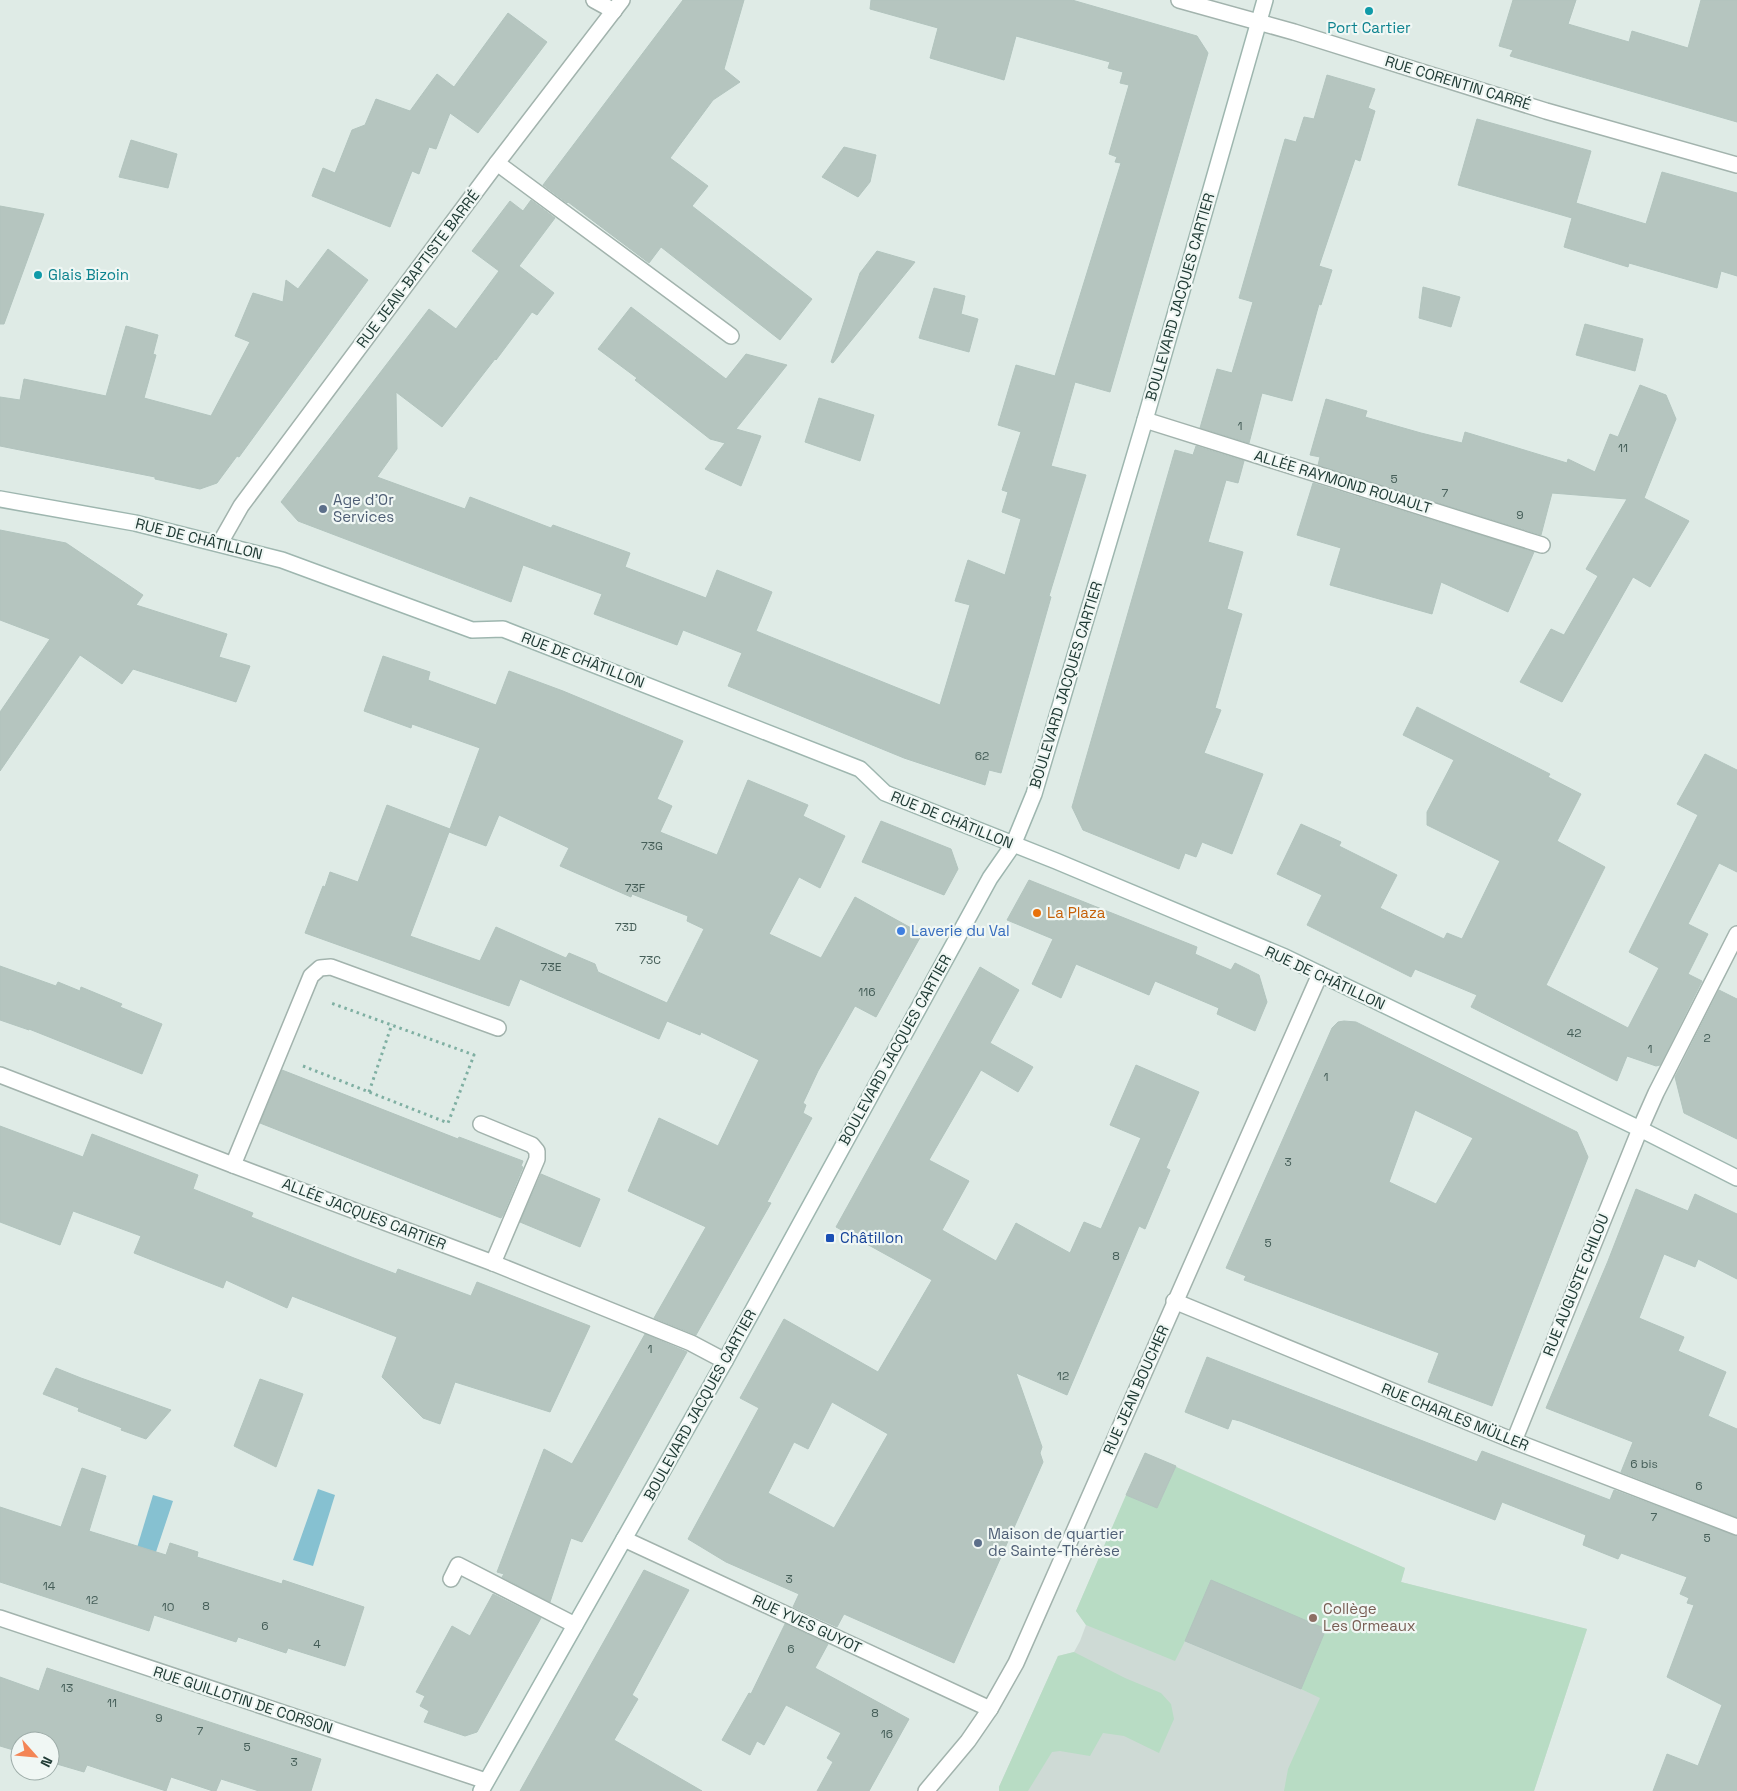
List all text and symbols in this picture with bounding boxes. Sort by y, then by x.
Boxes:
marker: Port Cartier [1363,5,1375,17]
place label: Port Cartier [1327,18,1411,37]
street label: RUE CORENTIN CARRÉ [1383,51,1534,114]
street label: RUE JEAN-BAPTISTE BARRÉ [352,186,483,351]
street label: BOULEVARD JACQUES CARTIER [1141,191,1218,403]
place label: Glais Bizoin [48,265,129,284]
marker: Glais Bizoin [32,269,44,281]
house number: 1 [1237,418,1243,434]
house number: 11 [1618,440,1628,456]
street label: ALLÉE RAYMOND ROUAULT [1252,445,1434,518]
house number: 5 [1390,471,1398,487]
house number: 7 [1442,485,1449,501]
place label: Age d'Or Services [333,490,394,526]
marker: Age d'Or Services [317,503,329,515]
house number: 9 [1516,507,1524,523]
street label: RUE DE CHÂTILLON [134,514,265,564]
street label: BOULEVARD JACQUES CARTIER [1025,579,1106,791]
street label: RUE DE CHÂTILLON [519,627,647,692]
house number: 62 [975,748,989,764]
street label: RUE DE CHÂTILLON [888,786,1016,853]
house number: 73G [641,838,663,854]
house number: 73F [625,880,646,896]
place label: La Plaza [1047,903,1106,922]
marker: La Plaza [1031,907,1043,919]
house number: 73D [615,919,637,935]
place label: Laverie du Val [911,921,1010,940]
marker: Laverie du Val [895,925,907,937]
street label: RUE DE CHÂTILLON [1262,941,1388,1014]
street label: BOULEVARD JACQUES CARTIER [834,951,955,1149]
house number: 73C [639,952,661,968]
house number: 73E [541,959,562,975]
house number: 116 [858,984,876,1000]
house number: 42 [1567,1025,1581,1041]
house number: 2 [1703,1030,1711,1046]
house number: 1 [1647,1041,1653,1057]
house number: 1 [1323,1069,1329,1085]
house number: 3 [1284,1154,1292,1170]
street label: ALLÉE JACQUES CARTIER [279,1173,449,1254]
street label: RUE AUGUSTE CHILOU [1538,1211,1613,1359]
place label: Châtillon [840,1228,903,1247]
marker: Châtillon [824,1232,836,1244]
house number: 5 [1264,1235,1272,1251]
house number: 8 [1112,1248,1120,1264]
street label: BOULEVARD JACQUES CARTIER [639,1306,760,1504]
street label: RUE JEAN BOUCHER [1098,1322,1173,1457]
house number: 1 [647,1341,653,1357]
house number: 12 [1057,1368,1069,1384]
street label: RUE CHARLES MÜLLER [1379,1378,1532,1455]
house number: 6 bis [1630,1456,1658,1472]
house number: 6 [1695,1478,1703,1494]
house number: 7 [1651,1509,1658,1525]
place label: Maison de quartier de Sainte-Thérèse [988,1524,1124,1560]
house number: 5 [1703,1530,1711,1546]
marker: Maison de quartier de Sainte-Thérèse [972,1537,984,1549]
house number: 3 [785,1571,793,1587]
house number: 14 [43,1578,56,1594]
street label: RUE YVES GUYOT [749,1590,865,1657]
house number: 12 [86,1592,98,1608]
house number: 8 [202,1598,210,1614]
house number: 10 [162,1599,174,1615]
place label: Collège Les Ormeaux [1323,1599,1416,1635]
marker: Collège Les Ormeaux [1307,1612,1319,1624]
house number: 6 [261,1618,269,1634]
house number: 4 [313,1636,321,1652]
house number: 6 [787,1641,795,1657]
street label: RUE GUILLOTIN DE CORSON [151,1661,335,1738]
house number: 13 [61,1680,73,1696]
house number: 11 [107,1695,117,1711]
house number: 8 [871,1705,879,1721]
house number: 9 [155,1710,163,1726]
house number: 7 [197,1723,204,1739]
house number: 16 [881,1726,893,1742]
north arrow [10,1731,60,1781]
house number: 5 [243,1739,251,1755]
text: N [36,1754,57,1770]
house number: 3 [290,1754,298,1770]

